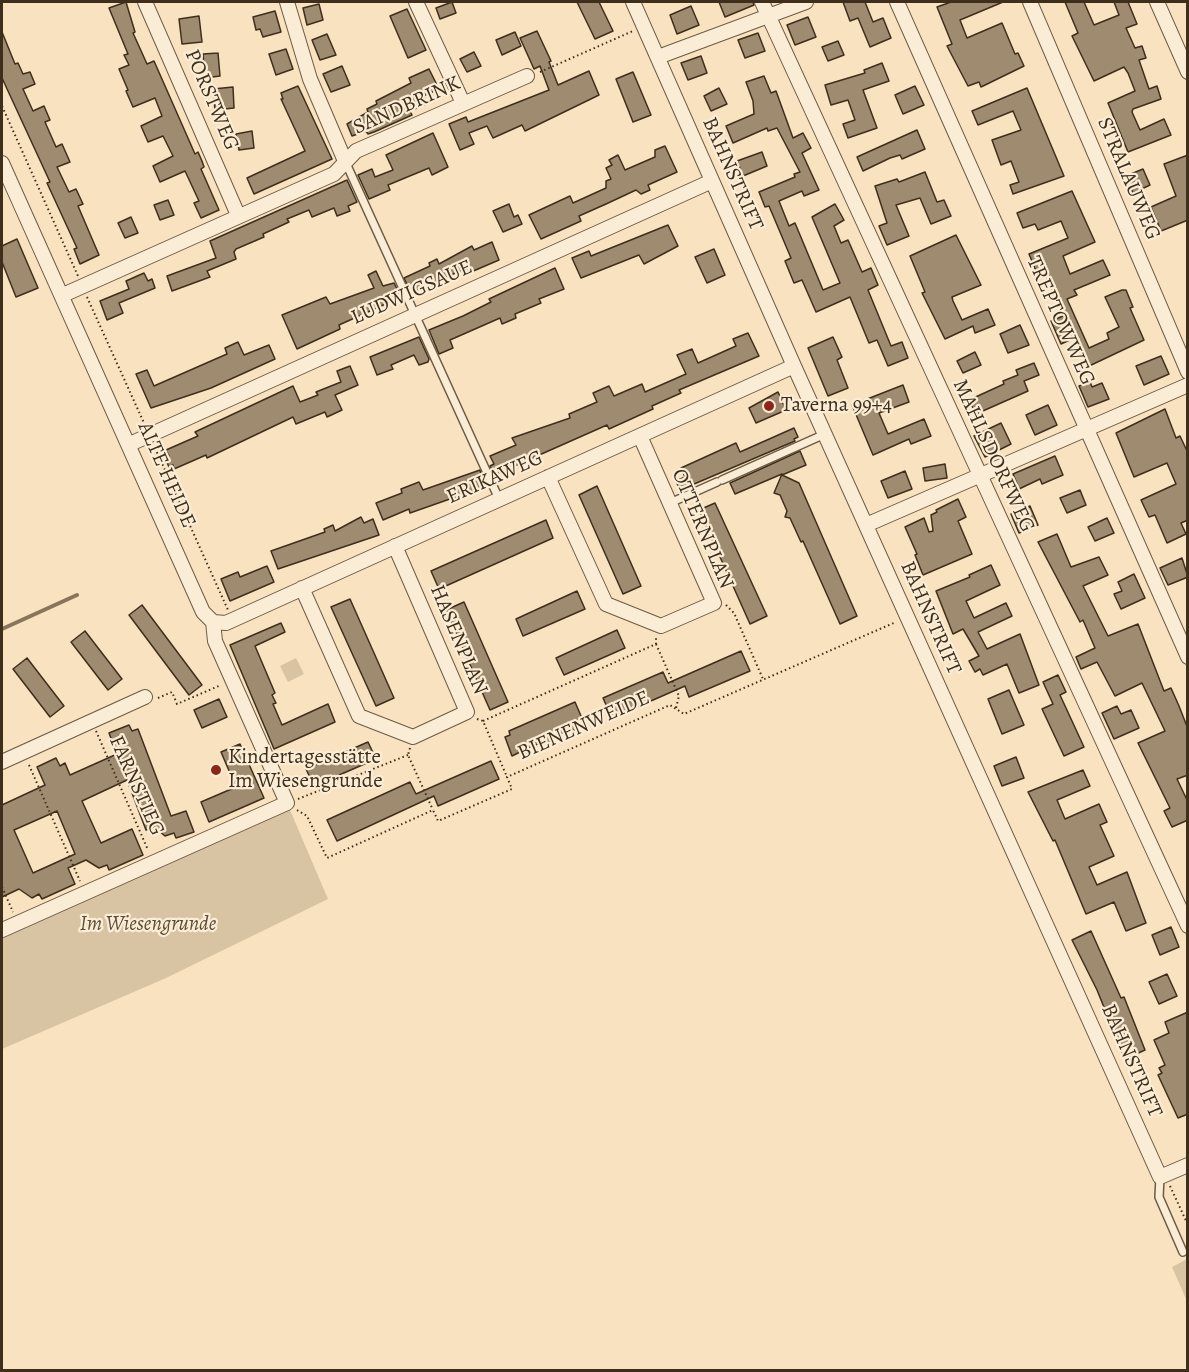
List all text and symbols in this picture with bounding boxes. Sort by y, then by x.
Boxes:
street label: PORSTWEG [178,46,244,154]
street label: SANDBRINK [350,71,464,141]
street label: BAHNSTRIFT [696,114,768,234]
street label: STRALAUWEG [1091,114,1165,244]
street label: TREPTOWWEG [1020,253,1100,389]
street label: LUDWIGSAUE [347,255,477,331]
street label: MAHLSDORFWEG [946,375,1040,537]
place label: Taverna 99+4 [781,393,892,419]
marker: Taverna 99+4 [762,399,776,413]
street label: ALTE HEIDE [131,418,201,532]
street label: ERIKAWEG [443,446,547,510]
street label: OTTERNPLAN [665,465,739,593]
street label: BAHNSTRIFT [894,558,966,678]
street label: HASENPLAN [424,581,492,699]
street label: BIENENWEIDE [514,686,654,766]
street label: FARNSTIEG [103,732,169,840]
place label: Kindertagesstätte Im Wiesengrunde [228,745,383,795]
marker: Kindertagesstätte Im Wiesengrunde [209,763,223,777]
park label: Im Wiesengrunde [80,912,216,938]
street label: BAHNSTRIFT [1095,1001,1167,1121]

